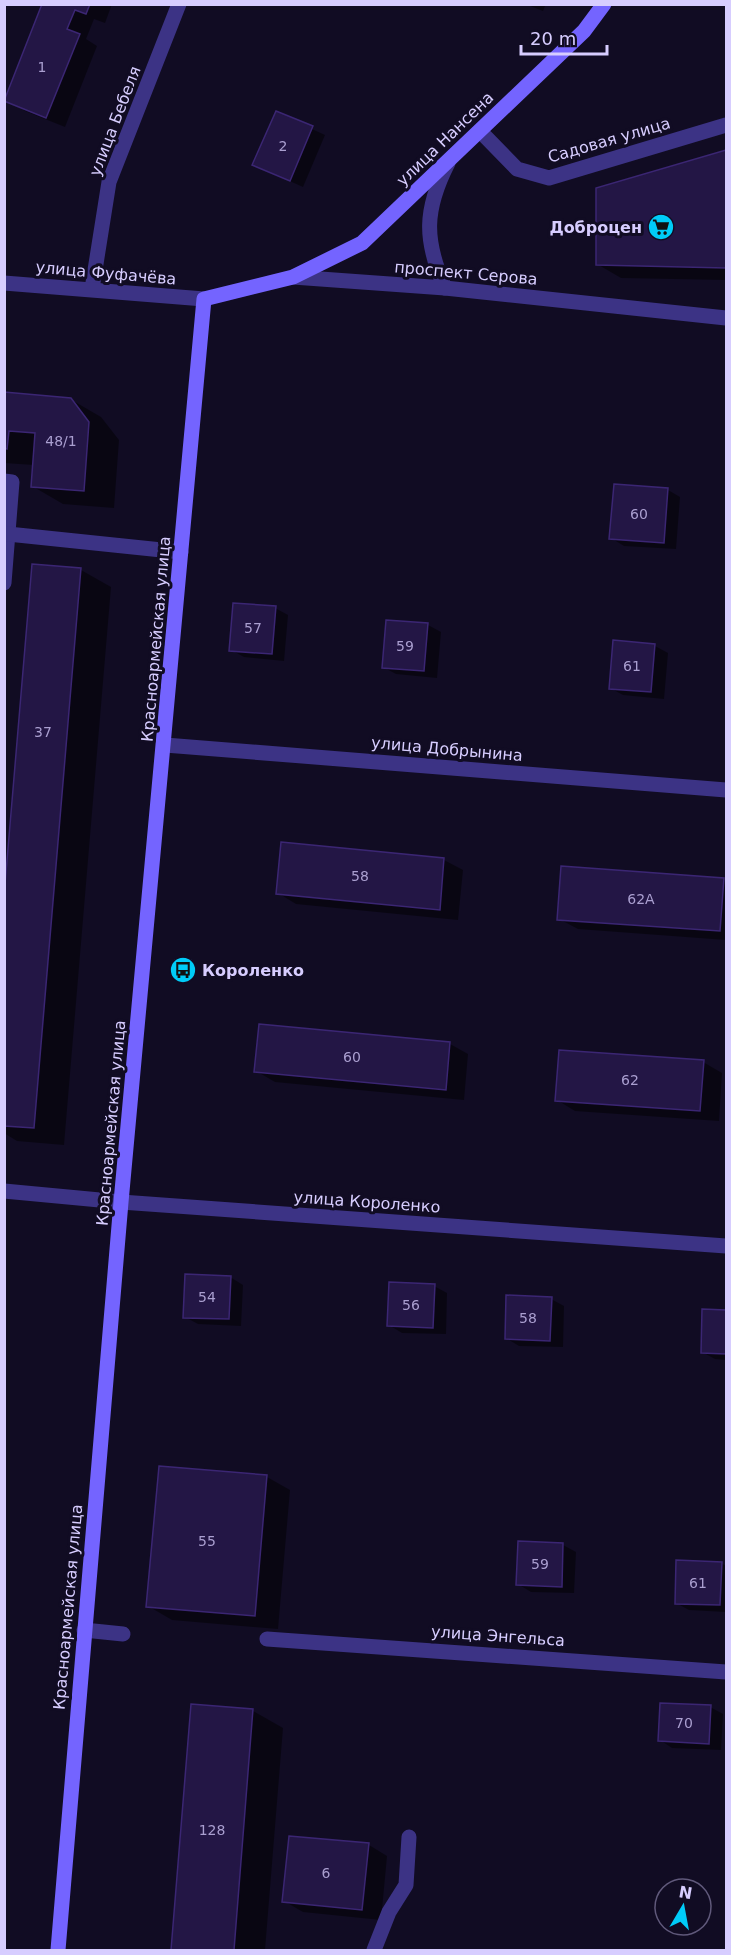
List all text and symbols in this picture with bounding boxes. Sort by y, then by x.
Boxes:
scale bar [521,18,606,56]
text: 20 m [530,28,576,49]
house number: 1 [38,59,46,75]
street label: улица Бебеля [85,63,145,179]
street label: улица Нансена [393,88,497,190]
street label: Садовая улица [546,113,672,167]
house number: 2 [279,138,287,154]
supermarket icon: Доброцен [646,212,676,242]
place label: Доброцен [549,218,642,237]
street label: улица Фуфачёва [35,257,177,289]
street label: проспект Серова [394,257,538,289]
house number: 48/1 [45,433,77,449]
house number: 60 [630,506,648,522]
street label: Красноармейская улица [138,535,174,743]
house number: 57 [244,620,262,636]
house number: 59 [396,638,414,654]
house number: 61 [623,658,641,674]
house number: 37 [34,724,52,740]
street label: улица Добрынина [370,733,524,765]
house number: 58 [351,868,369,884]
house number: 62А [627,891,655,907]
bus stop icon: Короленко [168,955,198,985]
place label: Короленко [202,961,304,980]
street label: Красноармейская улица [93,1019,129,1227]
house number: 60 [343,1049,361,1065]
house number: 62 [621,1072,639,1088]
street label: улица Короленко [293,1187,441,1217]
house number: 54 [198,1289,216,1305]
house number: 56 [402,1297,420,1313]
house number: 58 [519,1310,537,1326]
street label: Красноармейская улица [50,1503,86,1711]
house number: 55 [198,1533,216,1549]
house number: 59 [531,1556,549,1572]
house number: 61 [689,1575,707,1591]
street label: улица Энгельса [430,1622,566,1650]
house number: 70 [675,1715,693,1731]
house number: 128 [199,1822,225,1838]
house number: 6 [322,1865,331,1881]
north arrow [653,1877,713,1937]
text: N [677,1882,694,1903]

